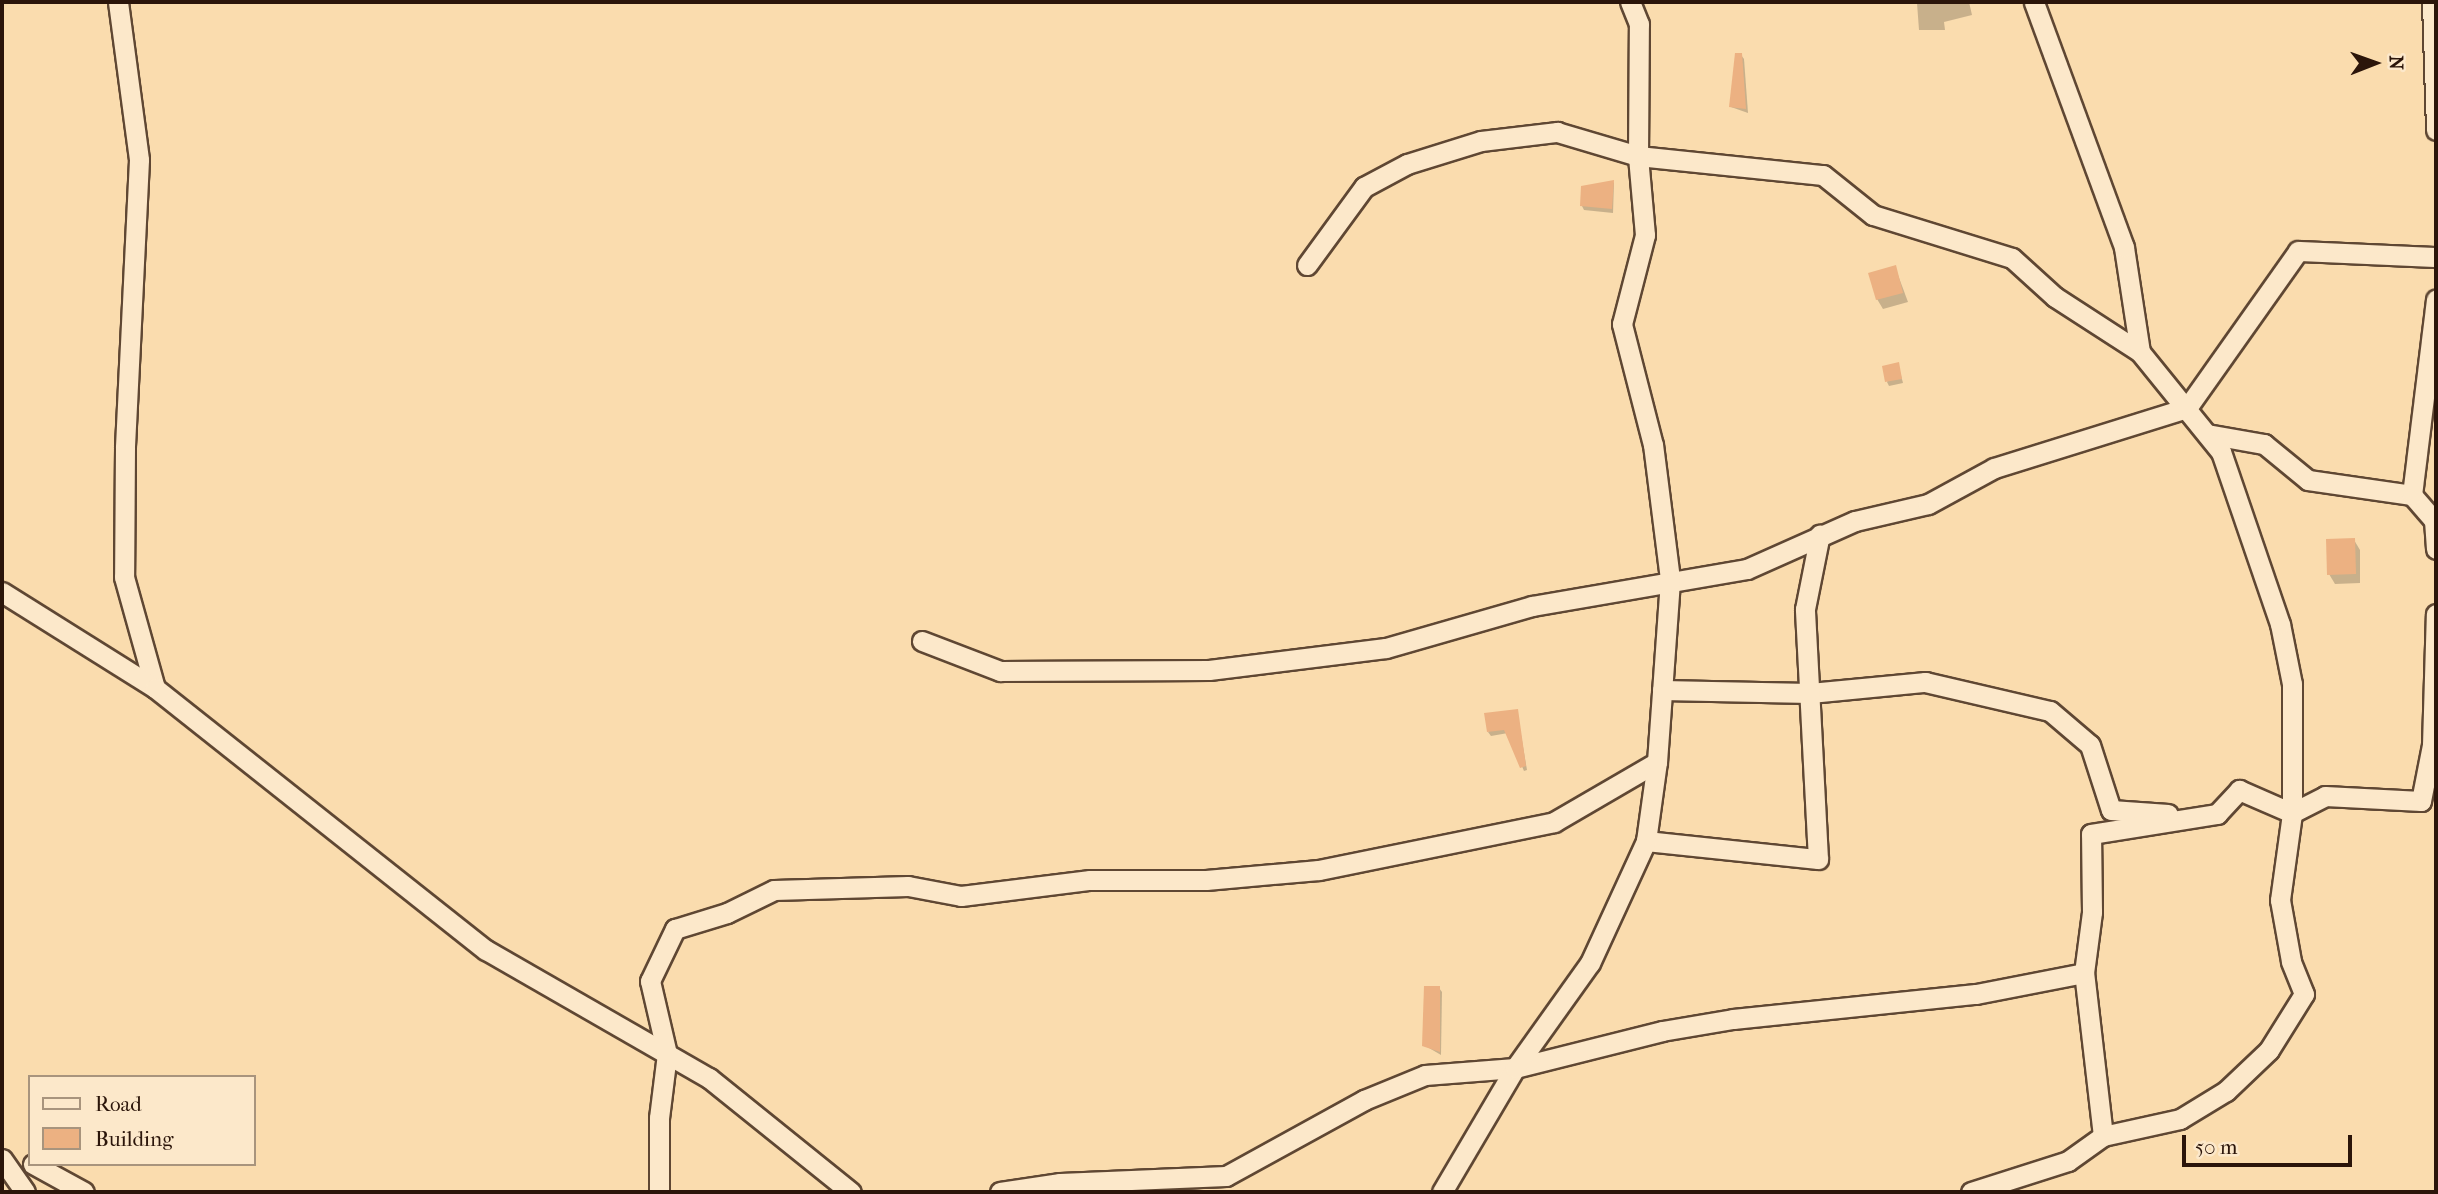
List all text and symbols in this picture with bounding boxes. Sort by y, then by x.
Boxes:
north arrow [2340,28,2410,98]
text: N [2385,55,2407,70]
legend [28,1075,256,1166]
text: Road [95,1092,142,1116]
scale bar [2186,1120,2356,1164]
text: Building [95,1127,173,1151]
text: 50 m [2195,1135,2238,1159]

